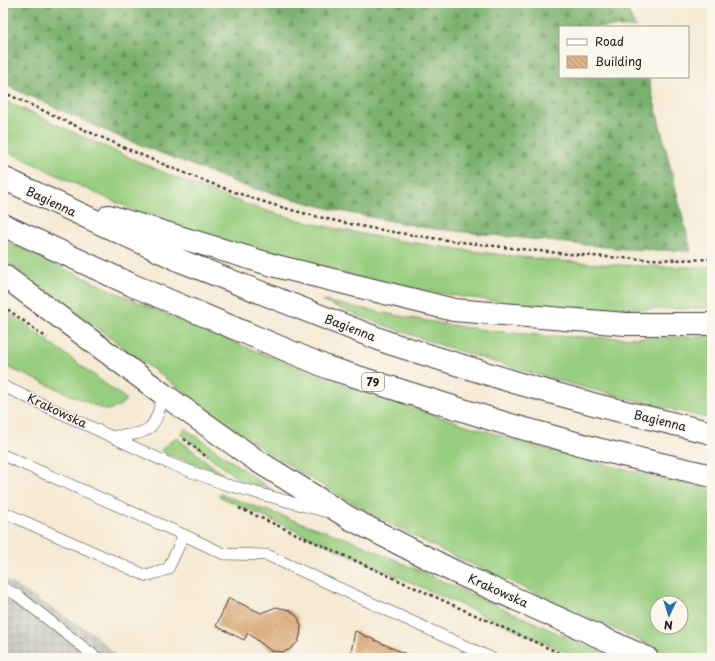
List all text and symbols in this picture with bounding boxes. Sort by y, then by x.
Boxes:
legend [559,26,689,78]
text: Road [595,32,624,50]
text: Building [595,52,642,70]
street label: Bagienna [23,182,80,221]
street label: Bagienna [322,309,379,345]
road number: 79 [362,373,384,391]
street label: Krakowska [25,388,91,432]
street label: Bagienna [632,405,689,435]
street label: Krakowska [465,569,532,612]
north arrow [649,595,689,635]
text: N [663,617,673,634]

